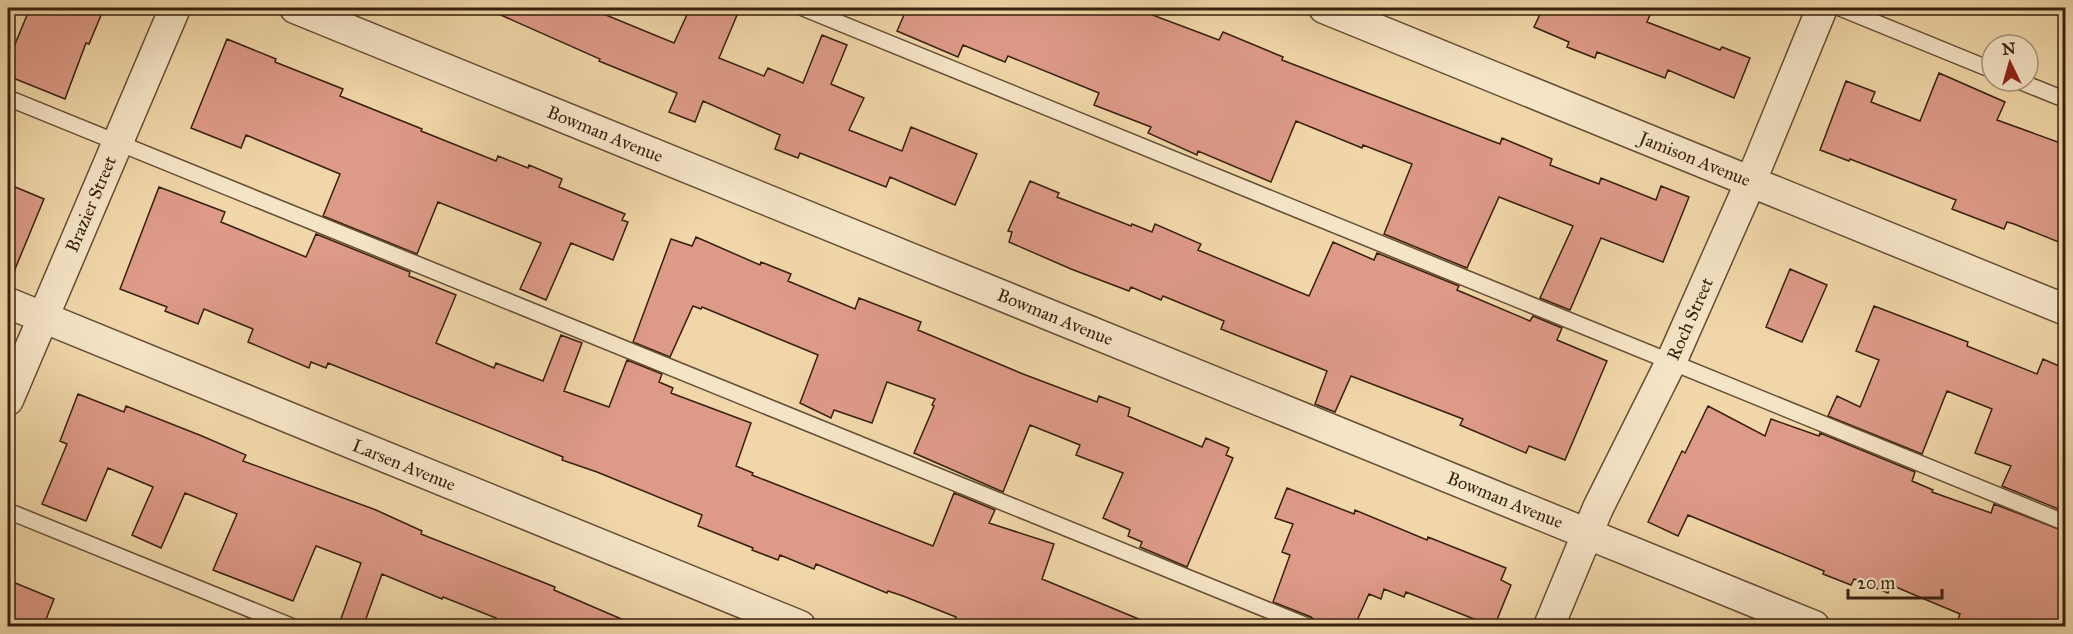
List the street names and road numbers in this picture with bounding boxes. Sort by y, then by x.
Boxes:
street label: Bowman Avenue [544,101,666,167]
street label: Jamison Avenue [1634,126,1754,192]
street label: Brazier Street [61,152,121,255]
street label: Roch Street [1662,274,1718,364]
street label: Bowman Avenue [994,284,1116,350]
street label: Larsen Avenue [349,434,459,496]
street label: Bowman Avenue [1444,467,1566,533]

